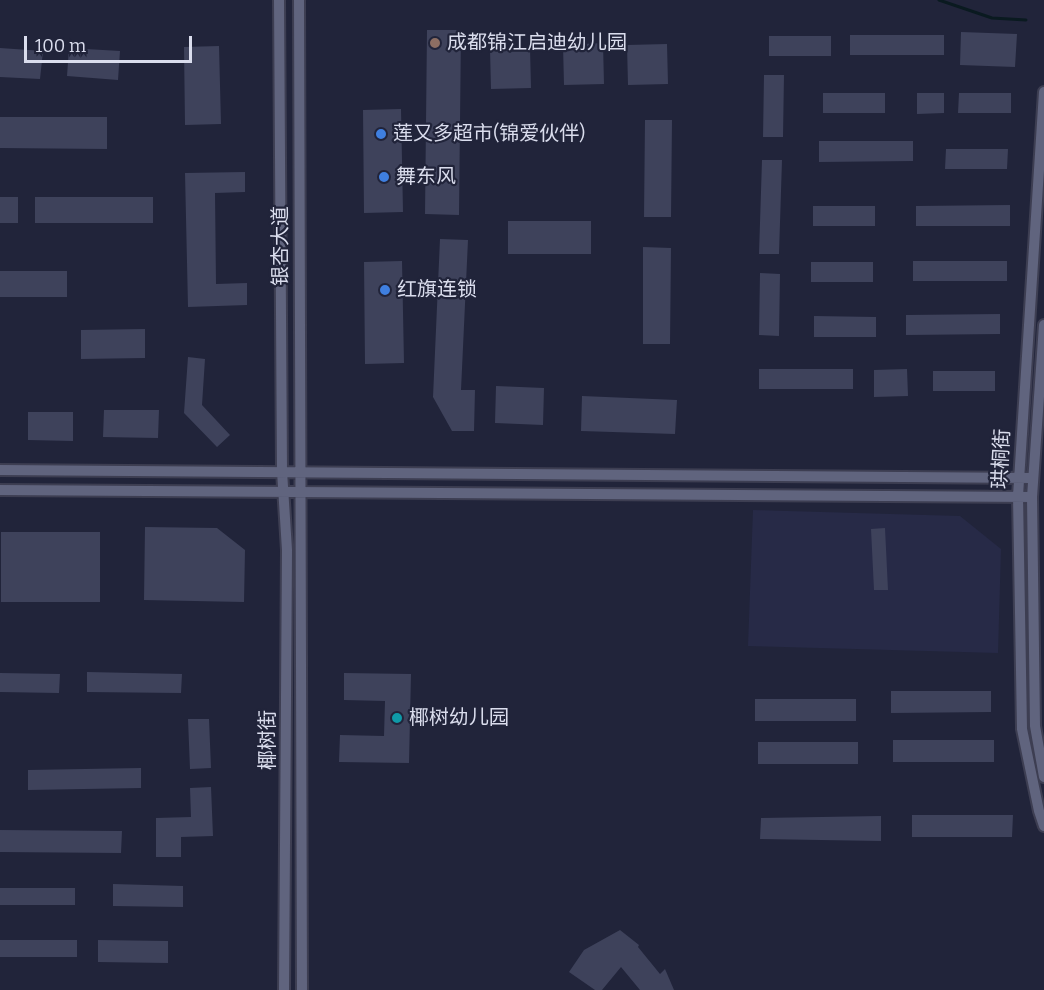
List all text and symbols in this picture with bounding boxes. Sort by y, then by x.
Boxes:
scale bar [27,24,195,62]
place label: 成都锦江启迪幼儿园 [447,31,627,55]
text: 100 m [35,35,86,57]
marker: 成都锦江启迪幼儿园 [428,36,442,50]
place label: 莲又多超市(锦爱伙伴) [393,122,585,146]
marker: 莲又多超市(锦爱伙伴) [374,127,388,141]
place label: 舞东风 [396,165,456,189]
marker: 舞东风 [377,170,391,184]
street label: 银杏大道 [269,206,293,286]
place label: 红旗连锁 [397,278,477,302]
marker: 红旗连锁 [378,283,392,297]
street label: 珙桐街 [988,428,1016,490]
place label: 椰树幼儿园 [409,706,509,730]
street label: 椰树街 [256,710,280,770]
marker: 椰树幼儿园 [390,711,404,725]

